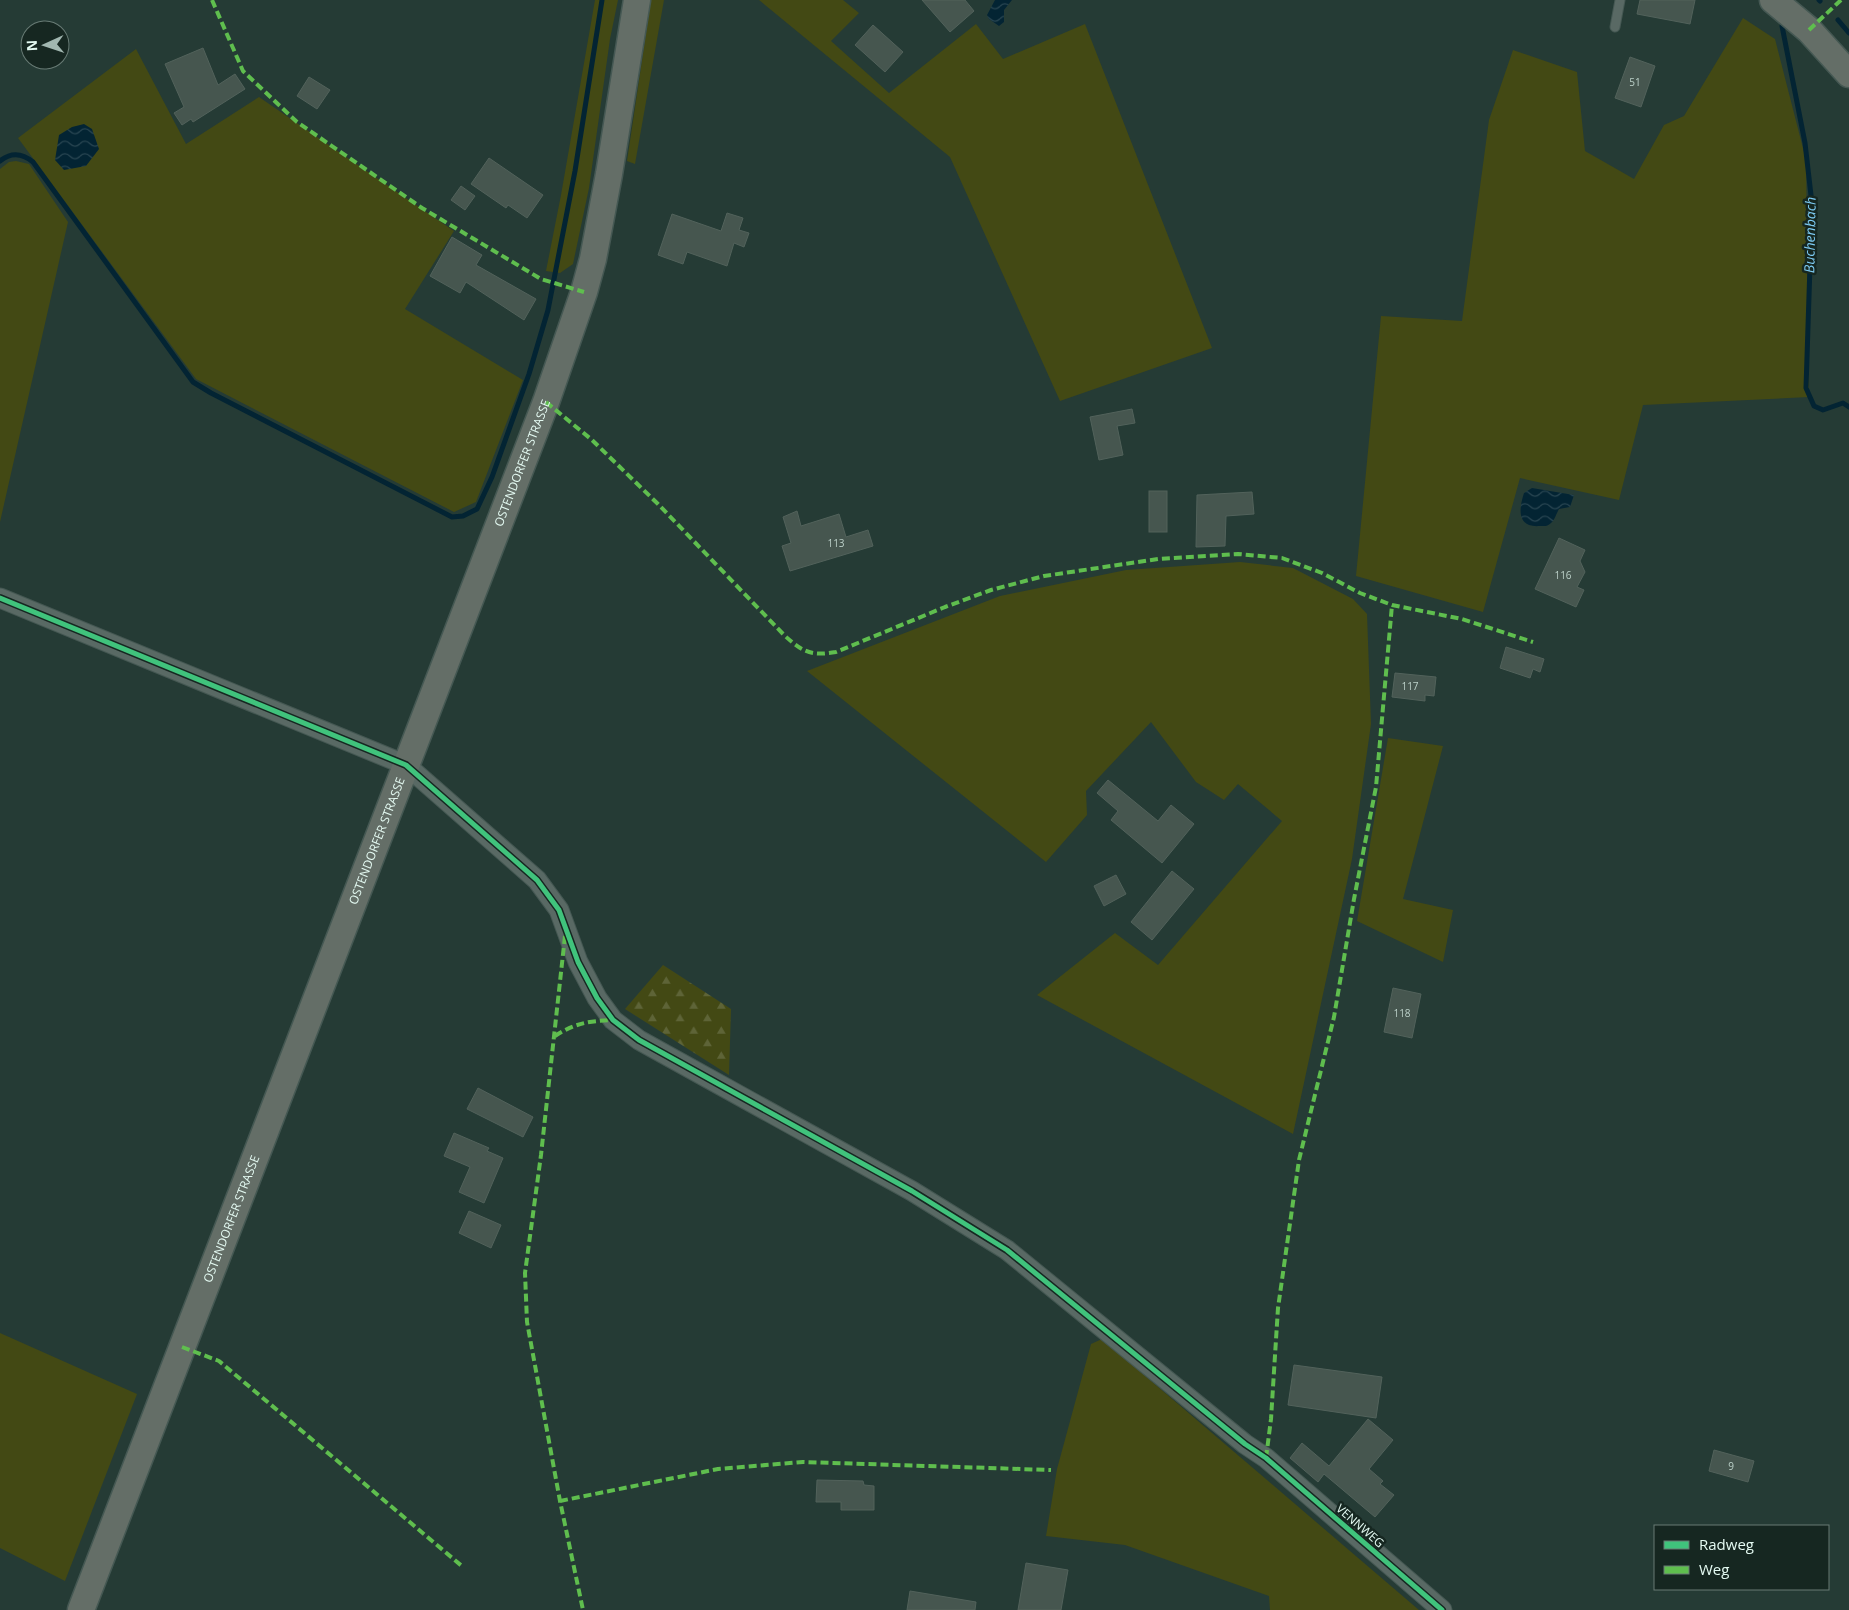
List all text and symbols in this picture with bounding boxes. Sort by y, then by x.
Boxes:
north arrow [20,20,70,70]
text: N [22,40,41,52]
house number: 51 [1629,75,1641,89]
water label: Buchenbach [1799,197,1820,273]
street label: OSTENDORFER STRASSE [490,397,554,529]
house number: 113 [827,536,845,550]
house number: 116 [1554,568,1572,582]
house number: 117 [1401,679,1419,693]
street label: OSTENDORFER STRASSE [344,775,409,907]
house number: 118 [1393,1006,1411,1020]
street label: OSTENDORFER STRASSE [199,1153,263,1285]
house number: 9 [1728,1459,1734,1473]
street label: VENNWEG [1333,1500,1388,1551]
legend [1654,1525,1829,1590]
text: Radweg [1699,1534,1754,1554]
text: Weg [1699,1559,1729,1579]

